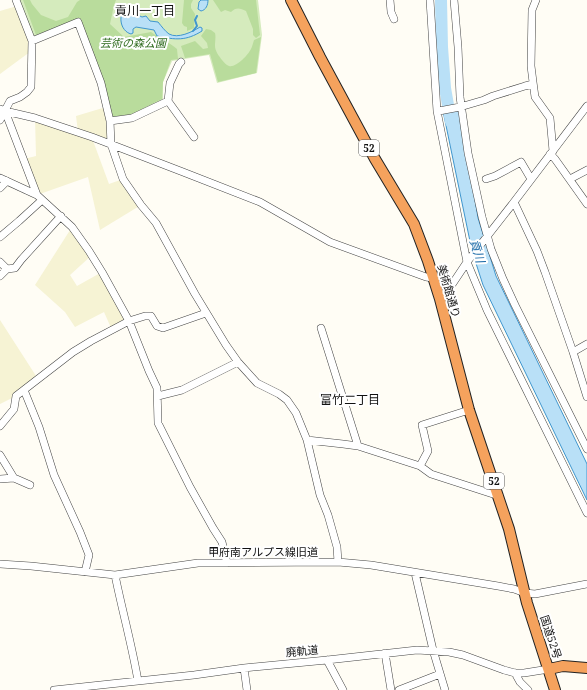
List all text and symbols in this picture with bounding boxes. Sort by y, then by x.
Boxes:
district label: 貢川一丁目 [115,2,175,19]
park label: 芸術の森公園 [100,35,168,50]
road number: 52 [359,140,379,156]
water label: 貢川 [466,237,490,267]
street label: 美術館通り [435,262,464,319]
district label: 富竹二丁目 [320,391,380,408]
road number: 52 [484,473,504,489]
street label: 甲府南アルプス線旧道 [208,544,318,559]
street label: 国道52号 [537,613,566,661]
street label: 廃軌道 [285,642,319,659]

